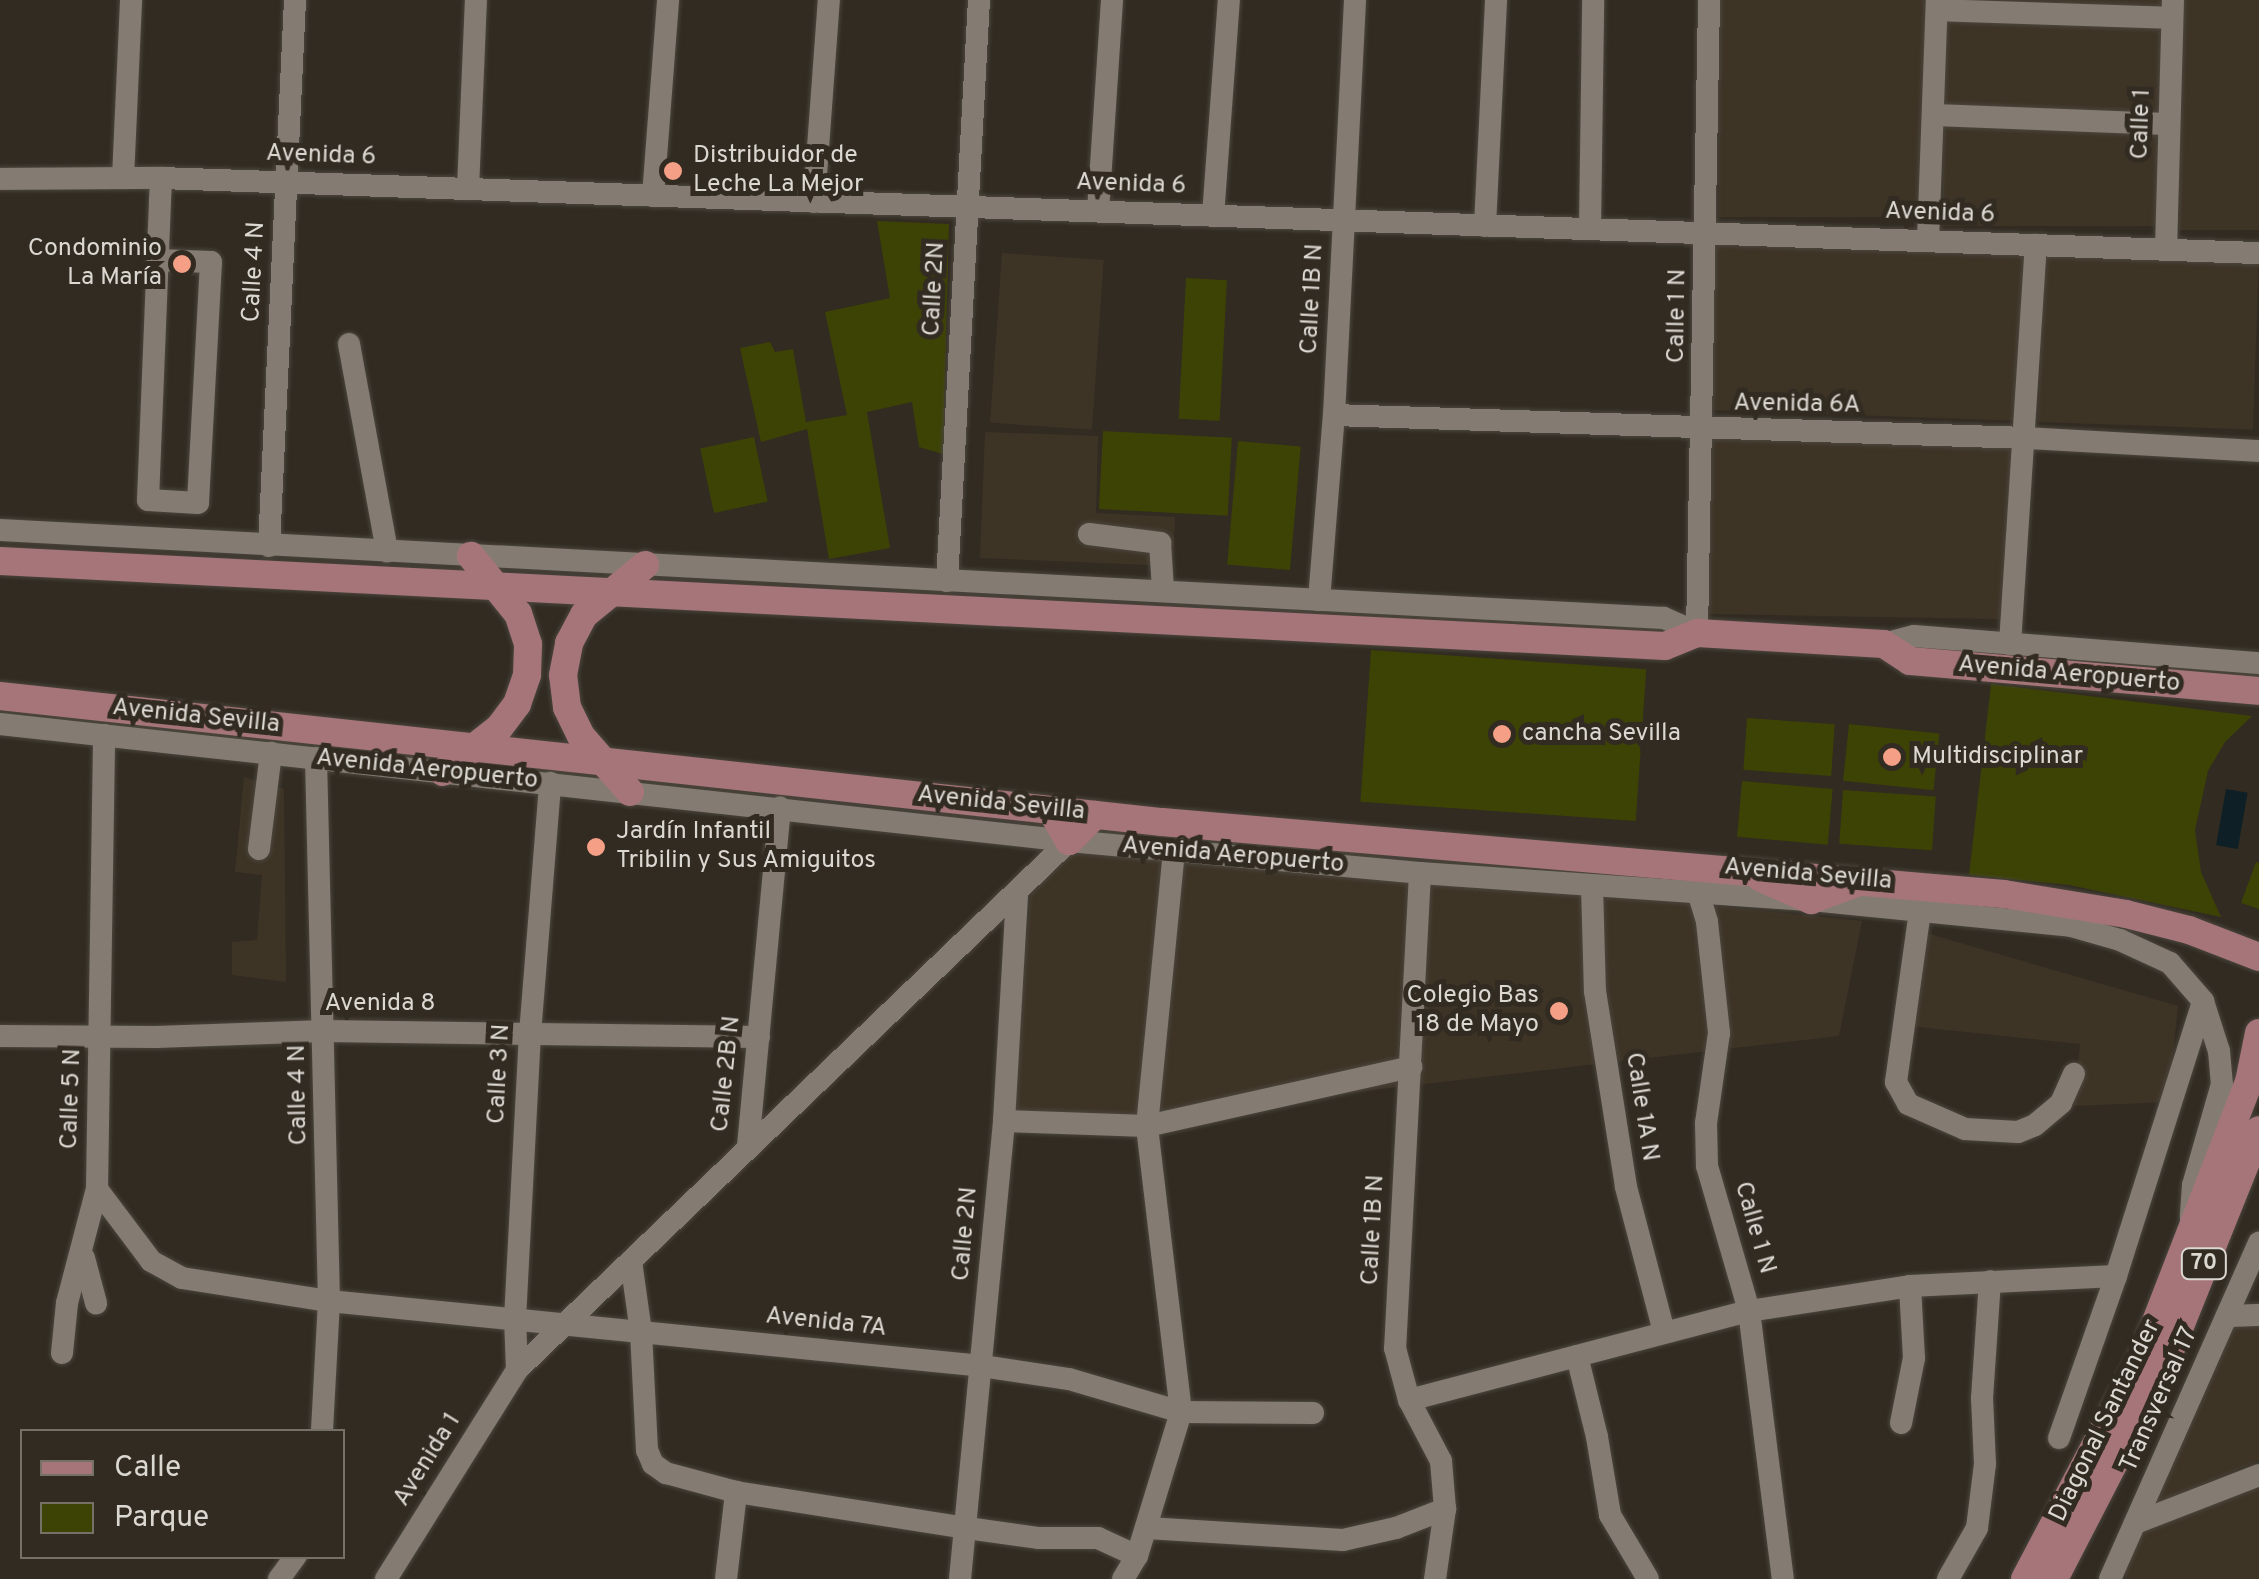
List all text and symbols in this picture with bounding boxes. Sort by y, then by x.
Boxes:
street label: Calle 1 [2126,88,2158,160]
street label: Avenida 6 [265,139,377,173]
place label: Distribuidor de Leche La Mejor [693,142,864,201]
marker: Distribuidor de Leche La Mejor [662,160,684,182]
street label: Avenida 6 [1075,168,1187,202]
street label: Avenida 6 [1884,197,1996,231]
street label: Calle 4 N [237,221,273,323]
place label: Condominio La María [28,235,162,294]
street label: Calle 2N [918,241,952,337]
street label: Calle 1B N [1295,243,1331,355]
marker: Condominio La María [171,253,193,275]
street label: Calle 1 N [1662,268,1694,364]
street label: Avenida 6A [1733,389,1861,421]
street label: Avenida Aeropuerto [1956,650,2182,700]
street label: Avenida Sevilla [111,693,281,741]
place label: cancha Sevilla [1522,719,1681,749]
marker: cancha Sevilla [1491,723,1513,745]
place label: Multidisciplinar [1912,742,2083,772]
street label: Avenida Aeropuerto [314,743,540,797]
marker: Multidisciplinar [1881,746,1903,768]
street label: Avenida Sevilla [916,780,1086,828]
place label: Jardín Infantil Tribilin y Sus Amiguitos [616,818,877,877]
street label: Avenida Aeropuerto [1120,831,1346,881]
marker: Jardín Infantil Tribilin y Sus Amiguitos [585,836,607,858]
street label: Avenida Sevilla [1723,853,1893,897]
place label: Colegio Bas 18 de Mayo [1407,982,1539,1041]
street label: Avenida 8 [325,989,435,1019]
marker: Colegio Bas 18 de Mayo [1548,1000,1570,1022]
street label: Calle 2B N [706,1014,748,1134]
street label: Calle 3 N [482,1023,518,1125]
street label: Calle 4 N [283,1044,315,1146]
street label: Calle 5 N [55,1048,89,1150]
street label: Calle 1A N [1618,1050,1664,1164]
street label: Calle 1B N [1356,1174,1392,1286]
street label: Calle 1 N [1727,1178,1781,1278]
street label: Calle 2N [947,1185,985,1283]
road number: 70 [2179,1247,2229,1281]
street label: Avenida 7A [763,1302,889,1344]
street label: Diagonal Santander [2044,1315,2168,1527]
street label: Transversal 17 [2115,1323,2205,1477]
street label: Avenida 1 [387,1408,469,1512]
legend [20,1429,345,1559]
text: Calle [114,1450,181,1487]
text: Parque [114,1500,209,1537]

